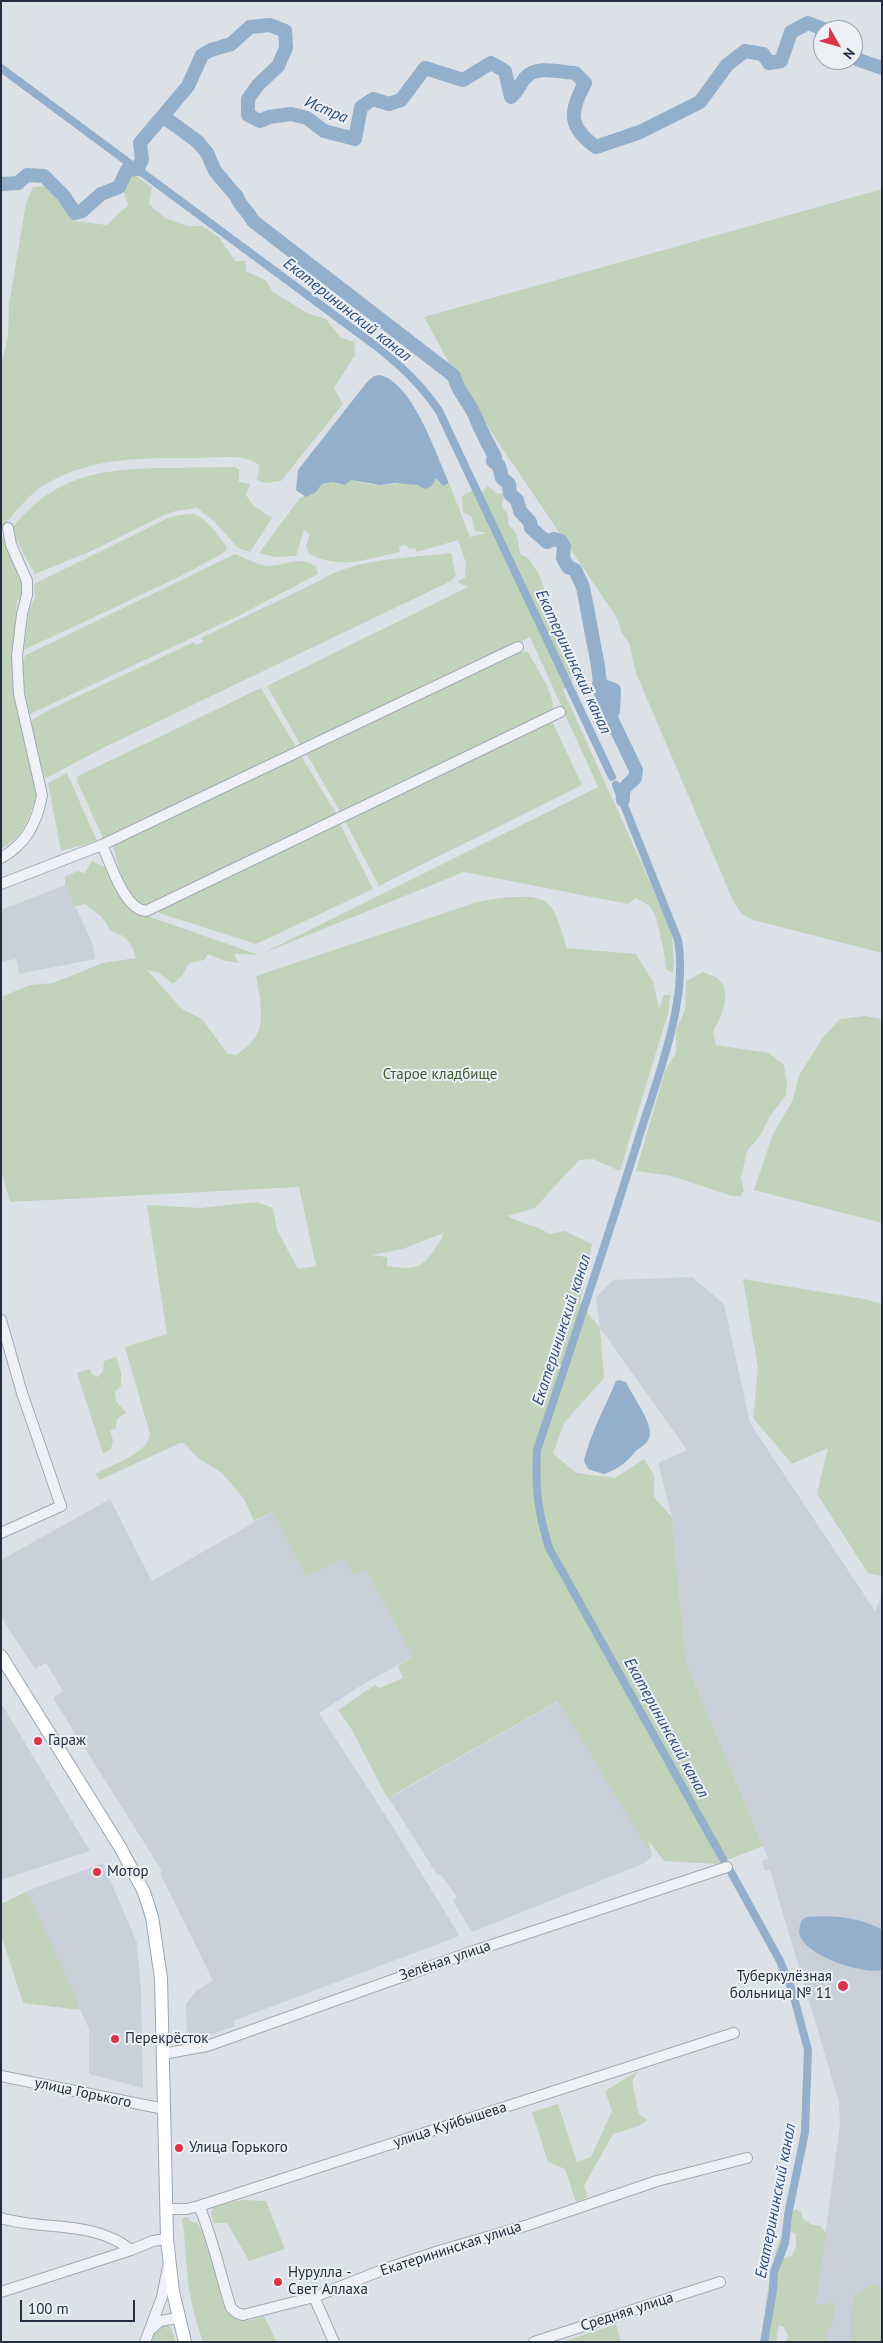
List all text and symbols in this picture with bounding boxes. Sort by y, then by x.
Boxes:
north arrow [813,20,863,70]
text: N [839,44,859,63]
water label: Истра [301,92,351,128]
water label: Екатерининский канал [279,254,415,366]
water label: Екатерининский канал [531,587,615,737]
park label: Старое кладбище [383,1066,497,1084]
water label: Екатерининский канал [529,1252,595,1408]
water label: Екатерининский канал [619,1655,713,1801]
place label: Гараж [48,1732,86,1750]
marker: Гараж [32,1735,44,1747]
place label: Мотор [107,1863,149,1881]
marker: Мотор [91,1866,103,1878]
street label: Зелёная улица [397,1937,493,1985]
place label: Туберкулёзная больница № 11 [730,1968,832,2003]
marker: Туберкулёзная больница № 11 [836,1979,850,1993]
place label: Перекрёсток [125,2030,208,2048]
marker: Перекрёсток [109,2033,121,2045]
street label: улица Горького [33,2074,133,2112]
street label: улица Куйбышева [391,2098,509,2152]
water label: Екатерининский канал [752,2122,800,2280]
place label: Улица Горького [189,2139,288,2157]
marker: Улица Горького [173,2142,185,2154]
street label: Екатерининская улица [378,2218,524,2280]
place label: Нурулла - Свет Аллаха [288,2264,368,2299]
marker: Нурулла - Свет Аллаха [272,2276,284,2288]
street label: Средняя улица [578,2289,676,2335]
scale bar [22,2290,138,2322]
text: 100 m [28,2299,69,2318]

